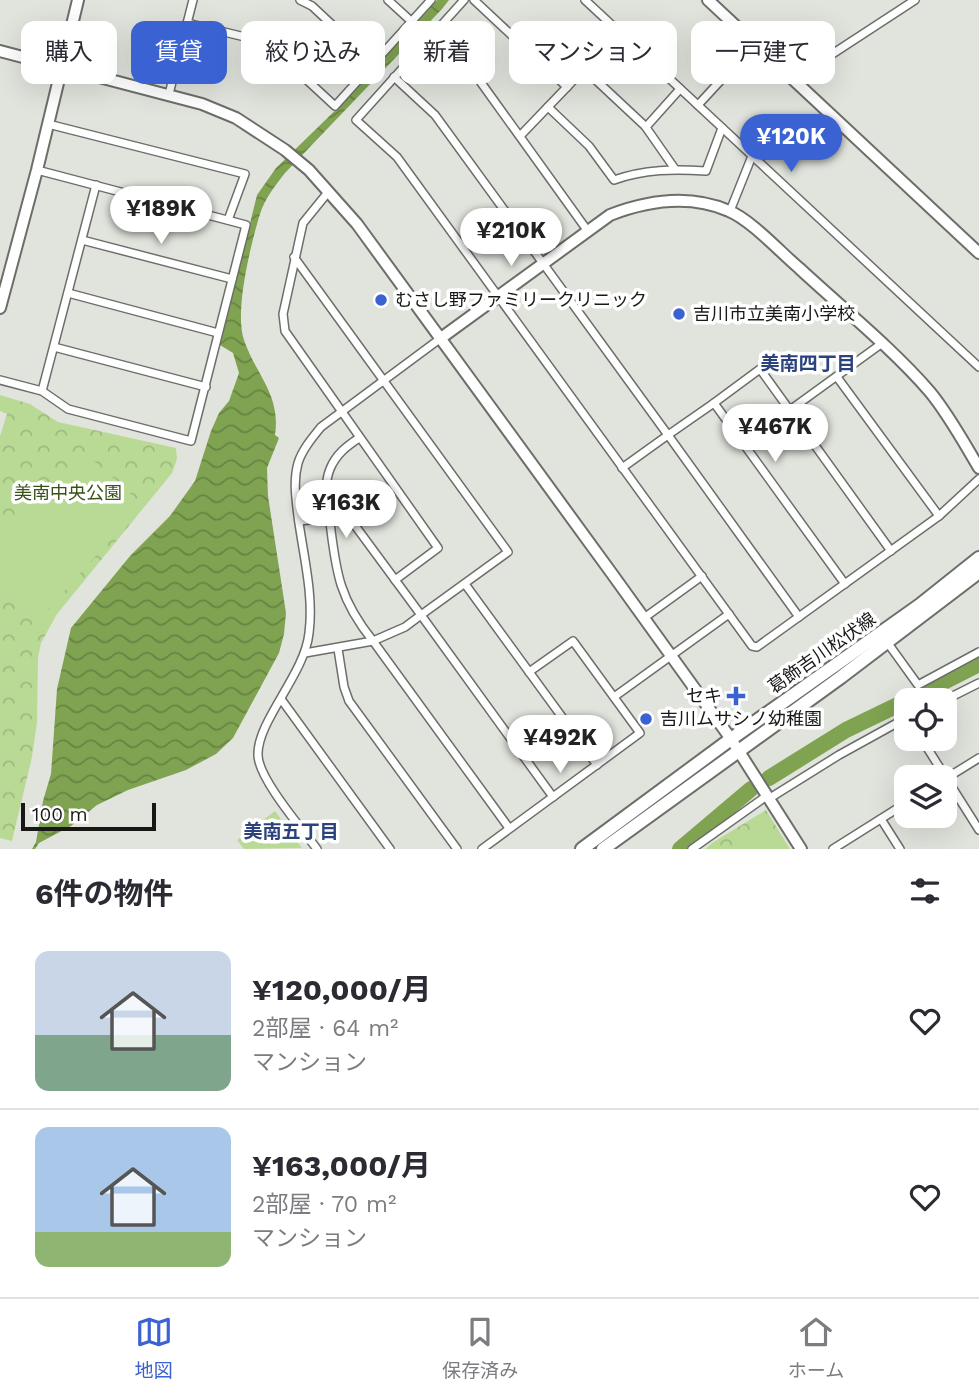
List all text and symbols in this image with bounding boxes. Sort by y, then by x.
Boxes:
chip: 購入 [21,21,117,84]
chip: 賃貸 [131,21,227,84]
chip: 絞り込み [241,21,385,84]
chip: 新着 [399,21,495,84]
chip: マンション [509,21,677,84]
chip: 一戸建て [691,21,835,84]
pin: ¥120K [742,114,840,174]
text: ¥120K [756,123,826,150]
pin: ¥189K [112,187,210,246]
text: ¥189K [126,195,196,222]
pin: ¥210K [462,208,560,268]
text: ¥210K [476,217,546,244]
place label: むさし野ファミリークリニック [395,289,647,310]
marker: むさし野ファミリークリニック [373,292,389,308]
place label: 吉川市立美南小学校 [693,303,855,324]
marker: 吉川市立美南小学校 [671,306,687,322]
district label: 美南四丁目 [760,352,856,375]
pin: ¥467K [726,405,824,464]
text: ¥467K [738,413,812,440]
pin: ¥163K [297,480,395,540]
park label: 美南中央公園 [14,482,122,503]
text: ¥163K [312,489,380,516]
street label: 葛飾吉川松伏線 [764,608,879,697]
place label: セキ [686,685,722,706]
marker: セキ [728,688,744,704]
map controls [894,688,957,828]
button: locate [894,688,957,751]
place label: 吉川ムサシノ幼稚園 [660,708,822,729]
marker: 吉川ムサシノ幼稚園 [638,711,654,727]
pin: ¥492K [511,716,609,775]
text: ¥492K [523,724,597,751]
button: layers [894,765,957,828]
scale bar [21,800,156,832]
text: 100 m [32,803,88,826]
district label: 美南五丁目 [243,820,339,843]
icon: filters [906,872,944,910]
text: 6件の物件 [35,876,173,911]
text: ¥120,000/月 [252,972,432,1007]
icon: home [91,979,175,1063]
icon: heart [906,1002,944,1040]
text: 2部屋 · 64 m² [252,1015,399,1042]
text: マンション [252,1049,367,1076]
text: ¥163,000/月 [252,1148,431,1183]
icon: home [91,1155,175,1239]
icon: heart [906,1178,944,1216]
text: 2部屋 · 70 m² [252,1191,396,1218]
text: マンション [252,1225,367,1252]
tab: 地図 [135,1313,173,1382]
tab: 保存済み [442,1313,518,1382]
tab: ホーム [788,1313,844,1382]

